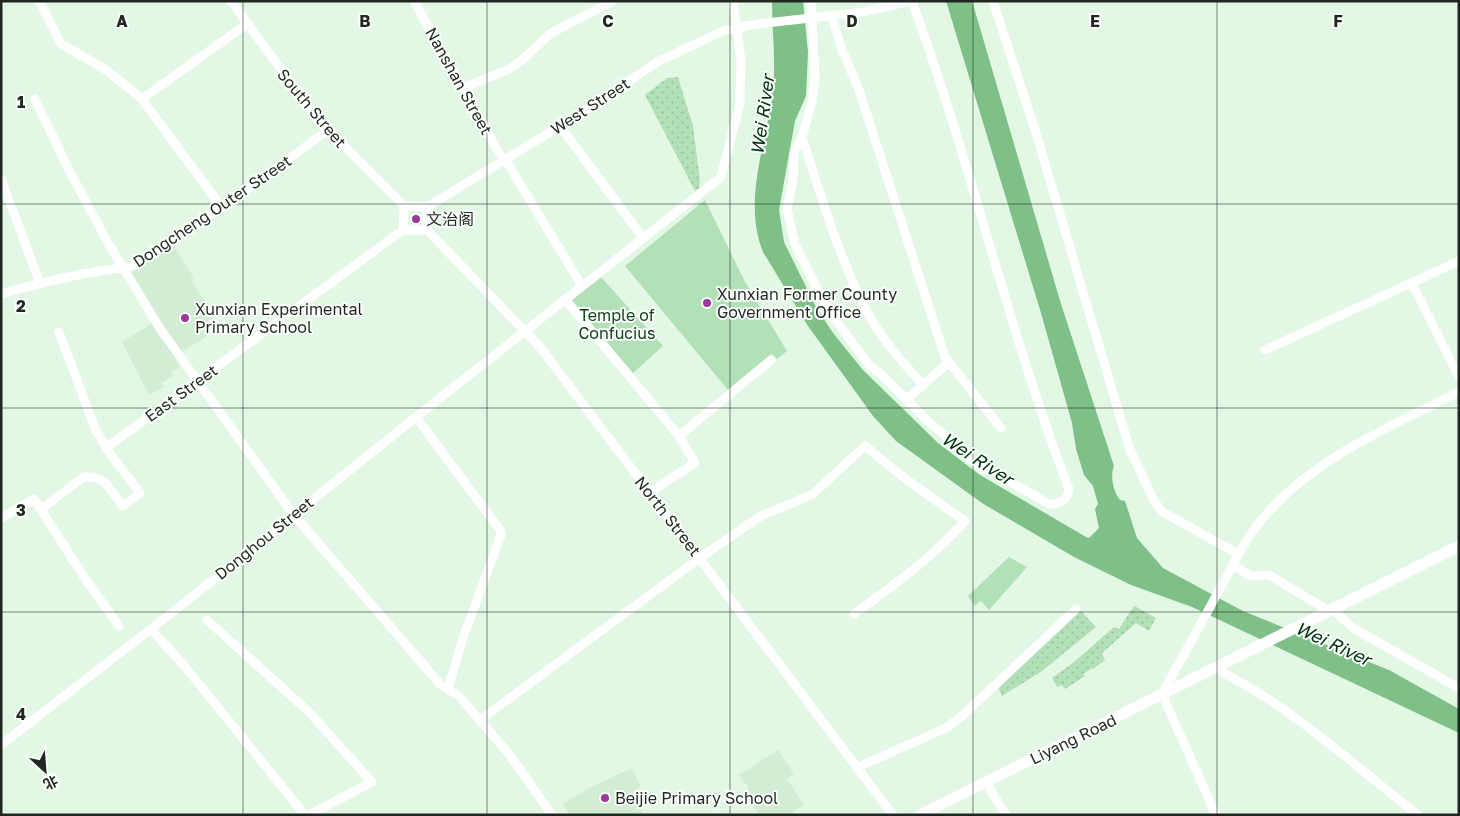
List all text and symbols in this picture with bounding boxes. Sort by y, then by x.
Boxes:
text: A [116,11,128,31]
text: B [359,11,371,31]
text: C [602,11,614,31]
text: D [846,11,858,31]
text: E [1090,11,1100,31]
text: F [1333,11,1343,31]
street label: Nanshan Street [421,24,497,138]
street label: South Street [273,64,351,152]
water label: Wei River [746,70,779,156]
street label: West Street [547,73,633,139]
text: 1 [17,92,25,112]
street label: Dongcheng Outer Street [129,150,295,272]
place label: 文治阁 [426,209,474,229]
marker: 文治阁 [410,213,422,225]
place label: Xunxian Former County Government Office [717,284,897,322]
text: 2 [16,296,26,316]
marker: Xunxian Former County Government Office [701,297,713,309]
place label: Xunxian Experimental Primary School [195,299,363,337]
park label: Temple of Confucius [578,305,656,343]
marker: Xunxian Experimental Primary School [179,312,191,324]
street label: East Street [141,360,221,426]
water label: Wei River [938,427,1020,491]
street label: North Street [631,472,705,560]
street label: Donghou Street [211,492,317,584]
text: 3 [16,500,26,520]
water label: Wei River [1292,616,1377,671]
text: 4 [16,704,26,724]
street label: Liyang Road [1026,709,1120,769]
north arrow [20,746,70,796]
text: 北 [41,772,61,794]
place label: Beijie Primary School [615,788,778,808]
marker: Beijie Primary School [599,792,611,804]

